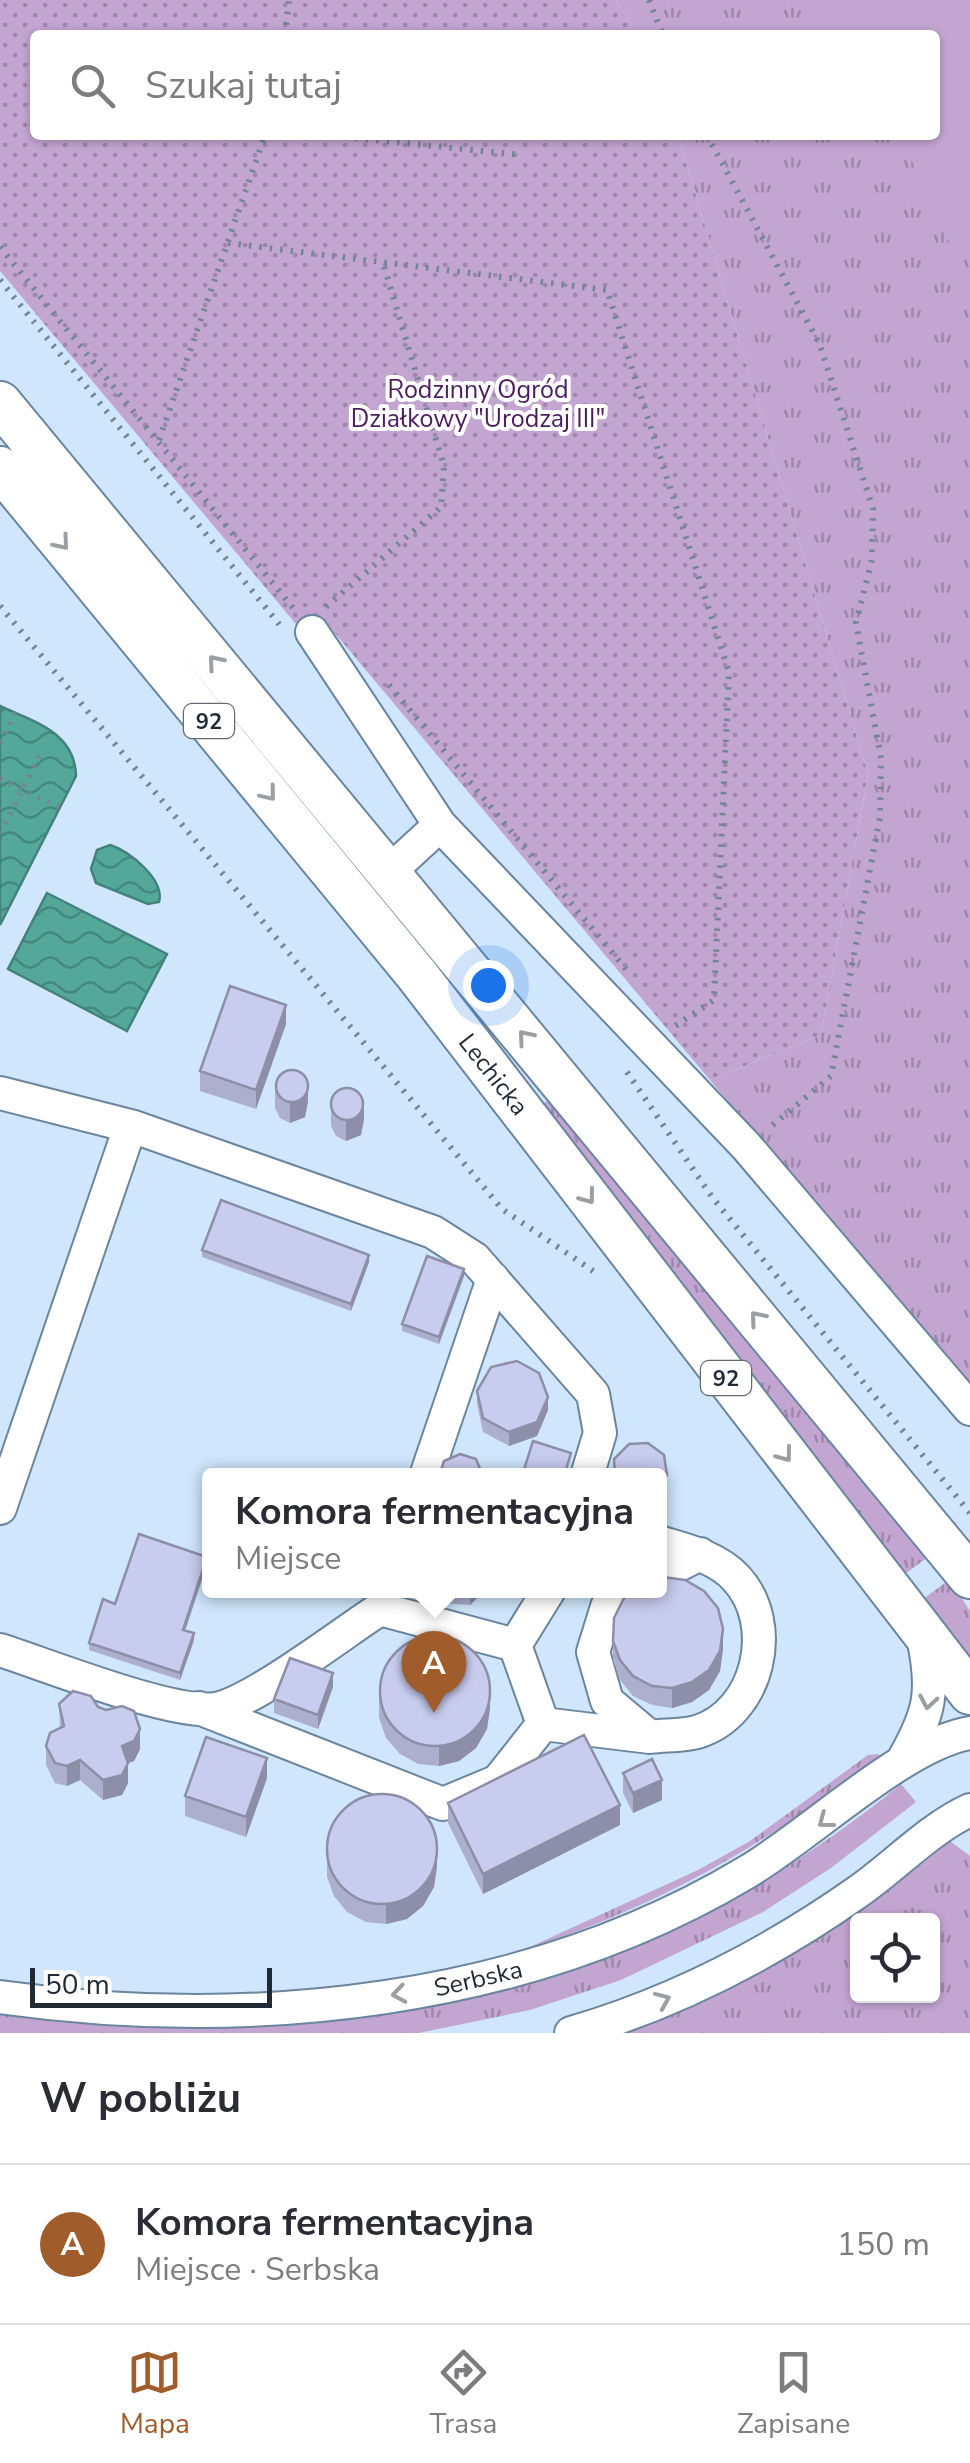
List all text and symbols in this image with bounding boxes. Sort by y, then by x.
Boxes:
search box [30,30,940,140]
icon: search [65,58,120,113]
text: Szukaj tutaj [145,60,342,111]
park label: Rodzinny Ogród Działkowy "Urodzaj III" [351,373,605,436]
one-way arrow [50,531,68,549]
one-way arrow [209,656,227,674]
road number: 92 [184,704,234,738]
one-way arrow [257,782,275,800]
your location [463,960,514,1011]
street label: Lechicka [450,1027,536,1123]
one-way arrow [519,1030,537,1048]
one-way arrow [576,1186,594,1204]
one-way arrow [751,1312,769,1330]
road number: 92 [701,1361,751,1395]
one-way arrow [773,1444,790,1462]
popup [202,1468,667,1598]
text: Komora fermentacyjna [235,1486,634,1537]
text: Miejsce [235,1537,341,1580]
pin: A [402,1630,466,1713]
one-way arrow [918,1694,939,1710]
one-way arrow [818,1809,836,1827]
map controls [850,1913,940,2003]
button: locate [850,1913,940,2003]
street label: Serbska [431,1952,526,2006]
scale bar [30,1963,272,2008]
text: 50 m [45,1966,110,2004]
one-way arrow [390,1983,407,2004]
one-way arrow [653,1992,671,2012]
text: W pobliżu [40,2070,241,2127]
text: Komora fermentacyjna [135,2197,534,2248]
text: A [61,2223,84,2266]
text: 150 m [837,2223,930,2266]
text: Miejsce · Serbska [135,2248,380,2291]
tab: Mapa [120,2345,190,2443]
tab: Trasa [430,2345,497,2443]
tab: Zapisane [737,2345,850,2443]

